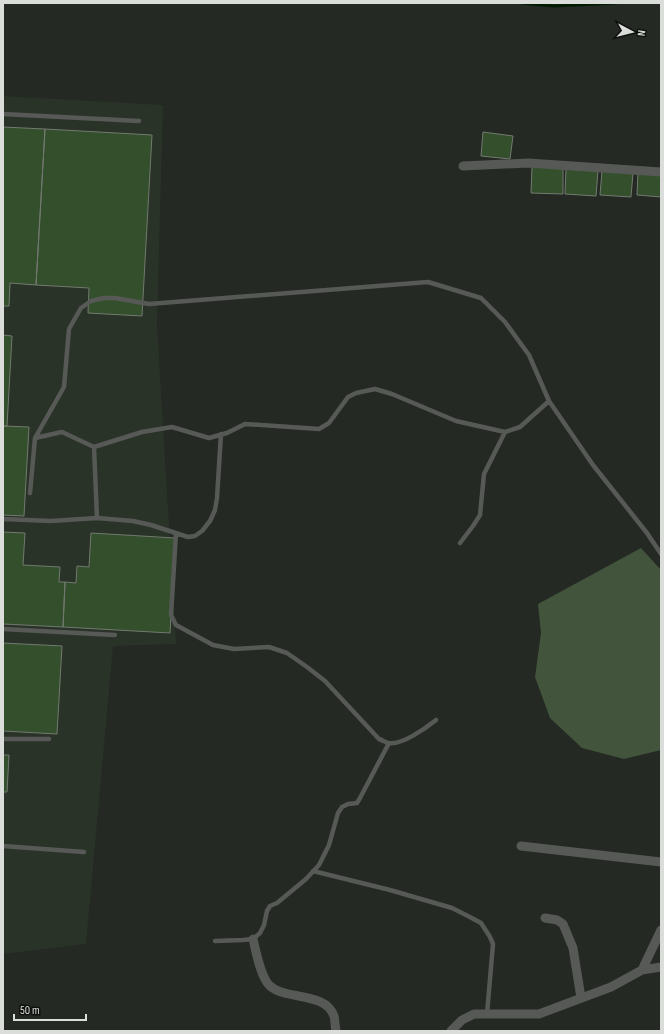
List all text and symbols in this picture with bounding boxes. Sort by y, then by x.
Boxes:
north arrow [612,12,652,52]
text: N [635,29,648,37]
scale bar [14,996,86,1022]
text: 50 m [20,1003,40,1018]

